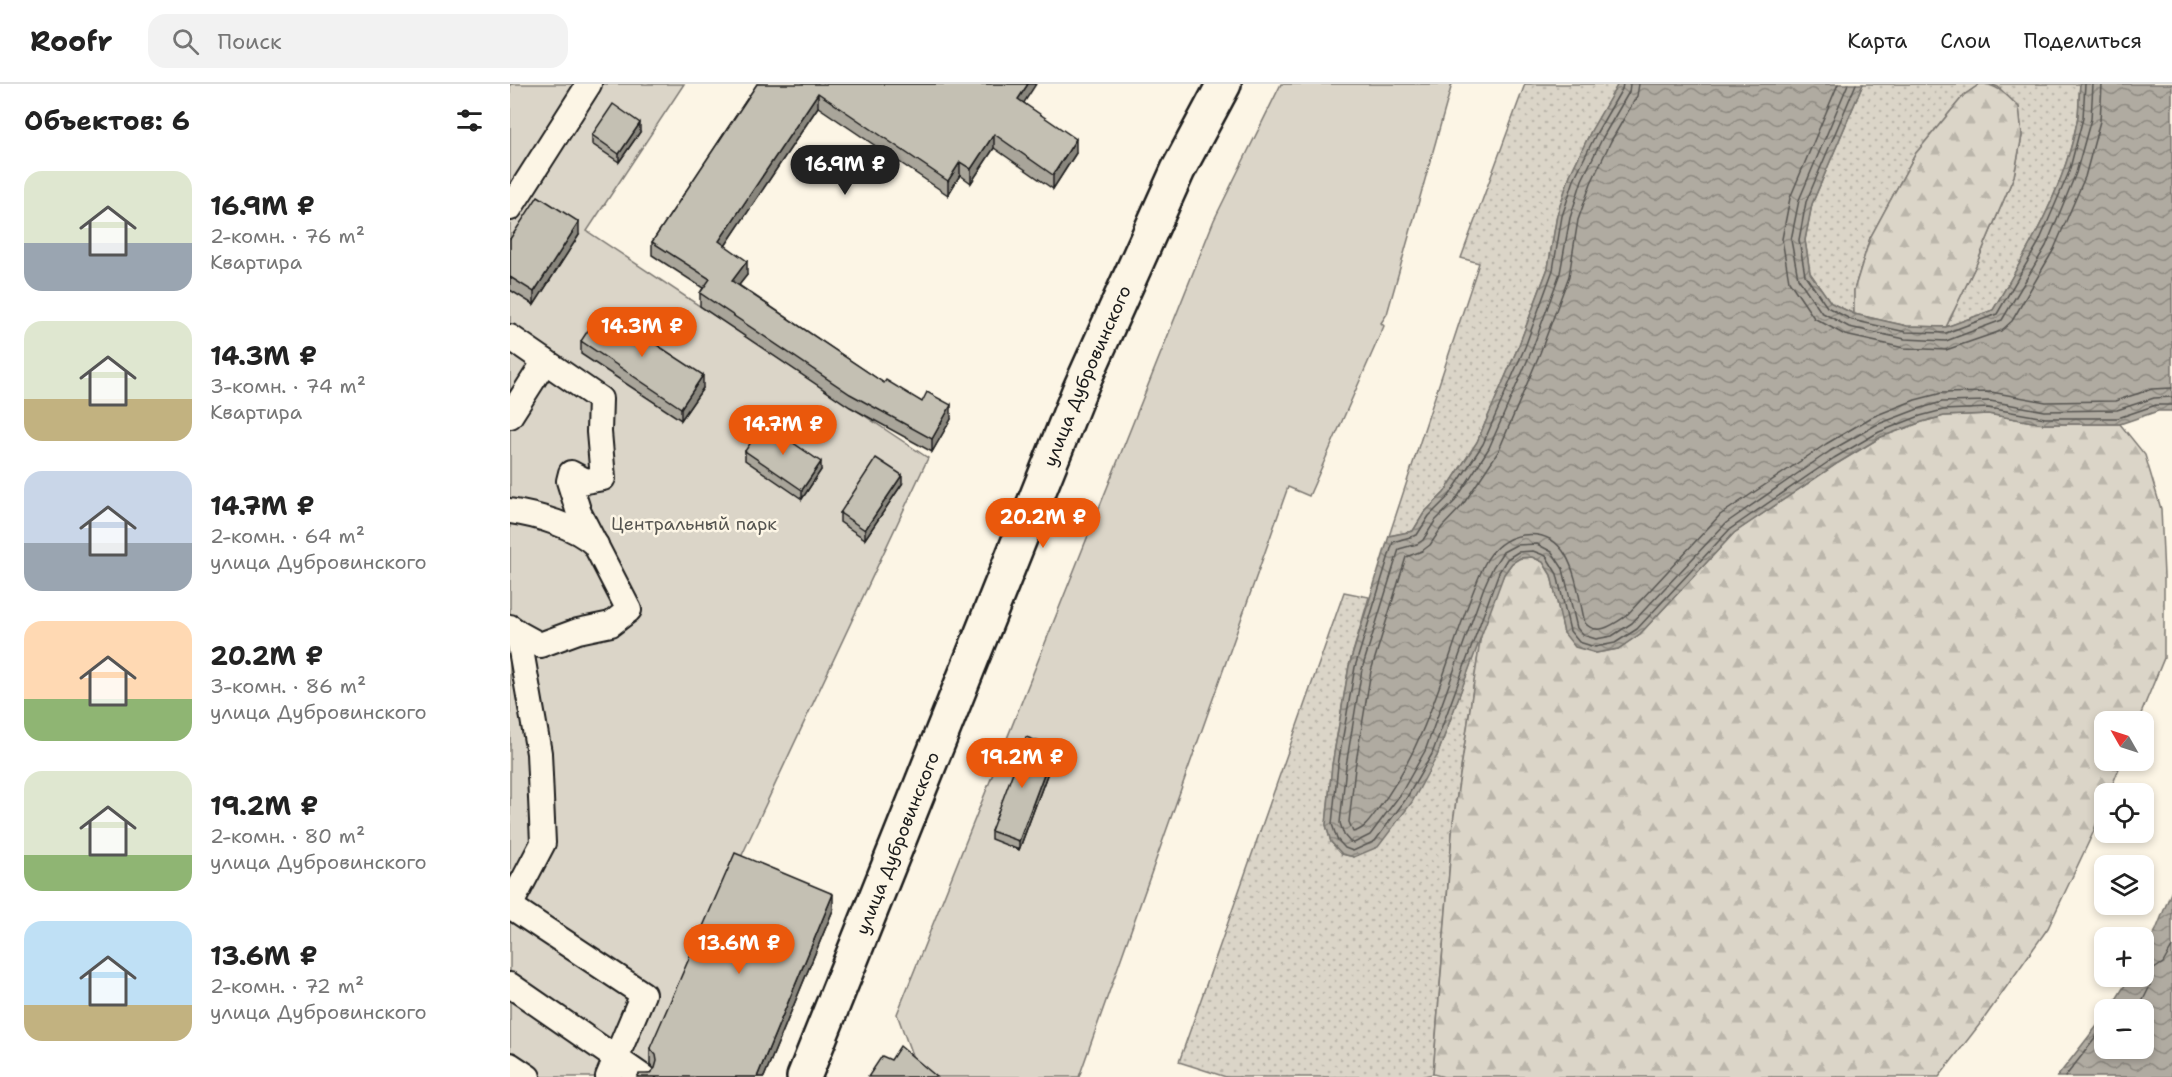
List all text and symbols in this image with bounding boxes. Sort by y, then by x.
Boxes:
search box [148,14,568,68]
text: Roofr [30,22,112,60]
icon: search [169,25,202,58]
text: Поиск [217,27,282,56]
text: Карта [1847,27,1907,55]
text: Слои [1940,27,1991,55]
text: Поделиться [2024,27,2142,55]
text: Объектов: 6 [24,103,190,138]
icon: filters [453,104,486,137]
pin: 16.9M ₽ [790,145,900,196]
text: 16.9M ₽ [805,151,885,177]
text: 16.9M ₽ [210,188,315,223]
icon: home [72,195,144,267]
text: 2-комн. · 76 m² [210,223,365,249]
text: Квартира [210,249,302,275]
street label: улица Дубровинского [1038,282,1137,470]
pin: 14.3M ₽ [587,307,697,358]
text: 14.3M ₽ [601,313,683,339]
text: 14.3M ₽ [210,338,317,373]
icon: home [72,345,144,417]
text: 3-комн. · 74 m² [210,373,366,399]
text: Квартира [210,399,302,425]
pin: 14.7M ₽ [728,405,838,456]
text: 14.7M ₽ [743,411,823,437]
text: 14.7M ₽ [210,488,315,523]
icon: home [72,495,144,567]
pin: 20.2M ₽ [988,498,1098,549]
text: 20.2M ₽ [999,504,1087,530]
park label: Центральный парк [611,512,777,536]
text: 2-комн. · 64 m² [210,523,365,549]
text: улица Дубровинского [210,549,427,575]
text: 20.2M ₽ [210,638,323,673]
icon: home [72,645,144,717]
text: 3-комн. · 86 m² [210,673,366,699]
text: улица Дубровинского [210,699,427,725]
north arrow [2094,711,2154,771]
map controls [2094,711,2154,1059]
pin: 19.2M ₽ [967,738,1077,789]
text: 19.2M ₽ [980,744,1064,770]
street label: улица Дубровинского [850,748,945,938]
button: locate [2094,783,2154,843]
text: 19.2M ₽ [210,788,318,823]
icon: home [72,795,144,867]
text: 2-комн. · 80 m² [210,823,365,849]
text: улица Дубровинского [210,849,427,875]
button: layers [2094,855,2154,915]
pin: 13.6M ₽ [684,924,794,975]
button: + [2094,927,2154,987]
text: 13.6M ₽ [698,930,780,956]
text: 13.6M ₽ [210,938,318,973]
icon: home [72,945,144,1017]
text: 2-комн. · 72 m² [210,973,364,999]
text: улица Дубровинского [210,999,427,1025]
button: − [2094,999,2154,1059]

